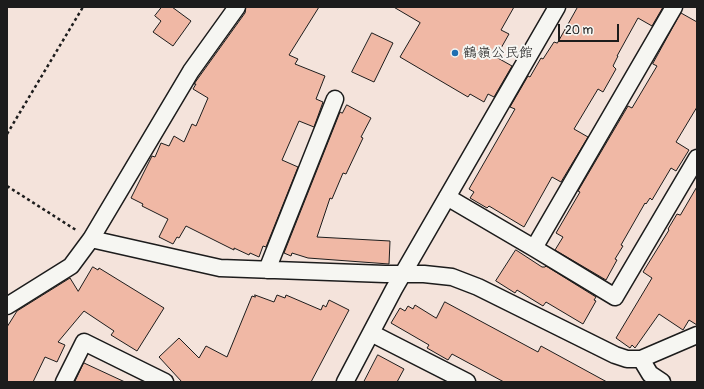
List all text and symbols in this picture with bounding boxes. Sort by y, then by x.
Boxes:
scale bar [560,16,621,42]
text: 20 m [565,23,593,38]
place label: 鶴嶺公民館 [463,45,533,61]
marker: 鶴嶺公民館 [450,48,460,58]

